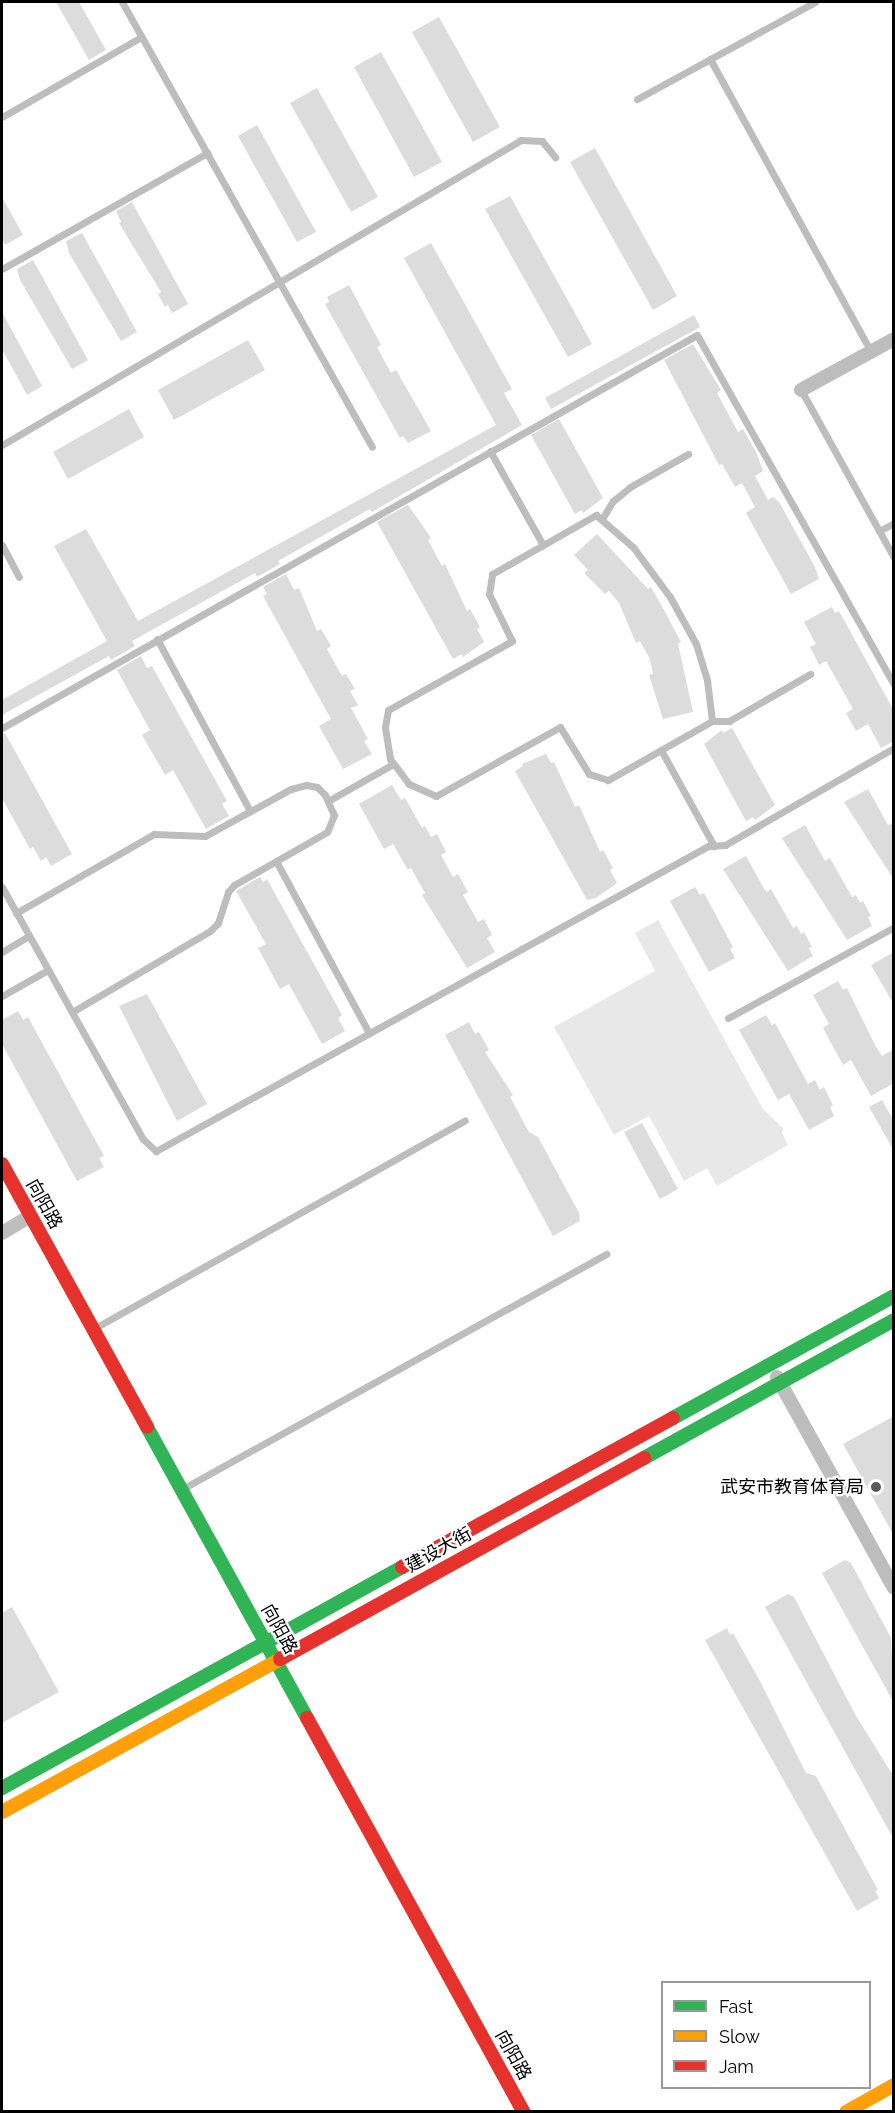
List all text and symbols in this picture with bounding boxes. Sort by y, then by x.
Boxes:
street label: 向阳路 [21,1175,67,1233]
place label: 武安市教育体育局 [720,1476,864,1498]
marker: 武安市教育体育局 [869,1480,883,1494]
street label: 建设大街 [402,1523,476,1577]
street label: 向阳路 [256,1600,302,1658]
legend [661,1981,871,2089]
text: Fast [719,1996,753,2017]
street label: 向阳路 [490,2026,536,2084]
text: Slow [719,2026,760,2047]
text: Jam [719,2056,754,2077]

